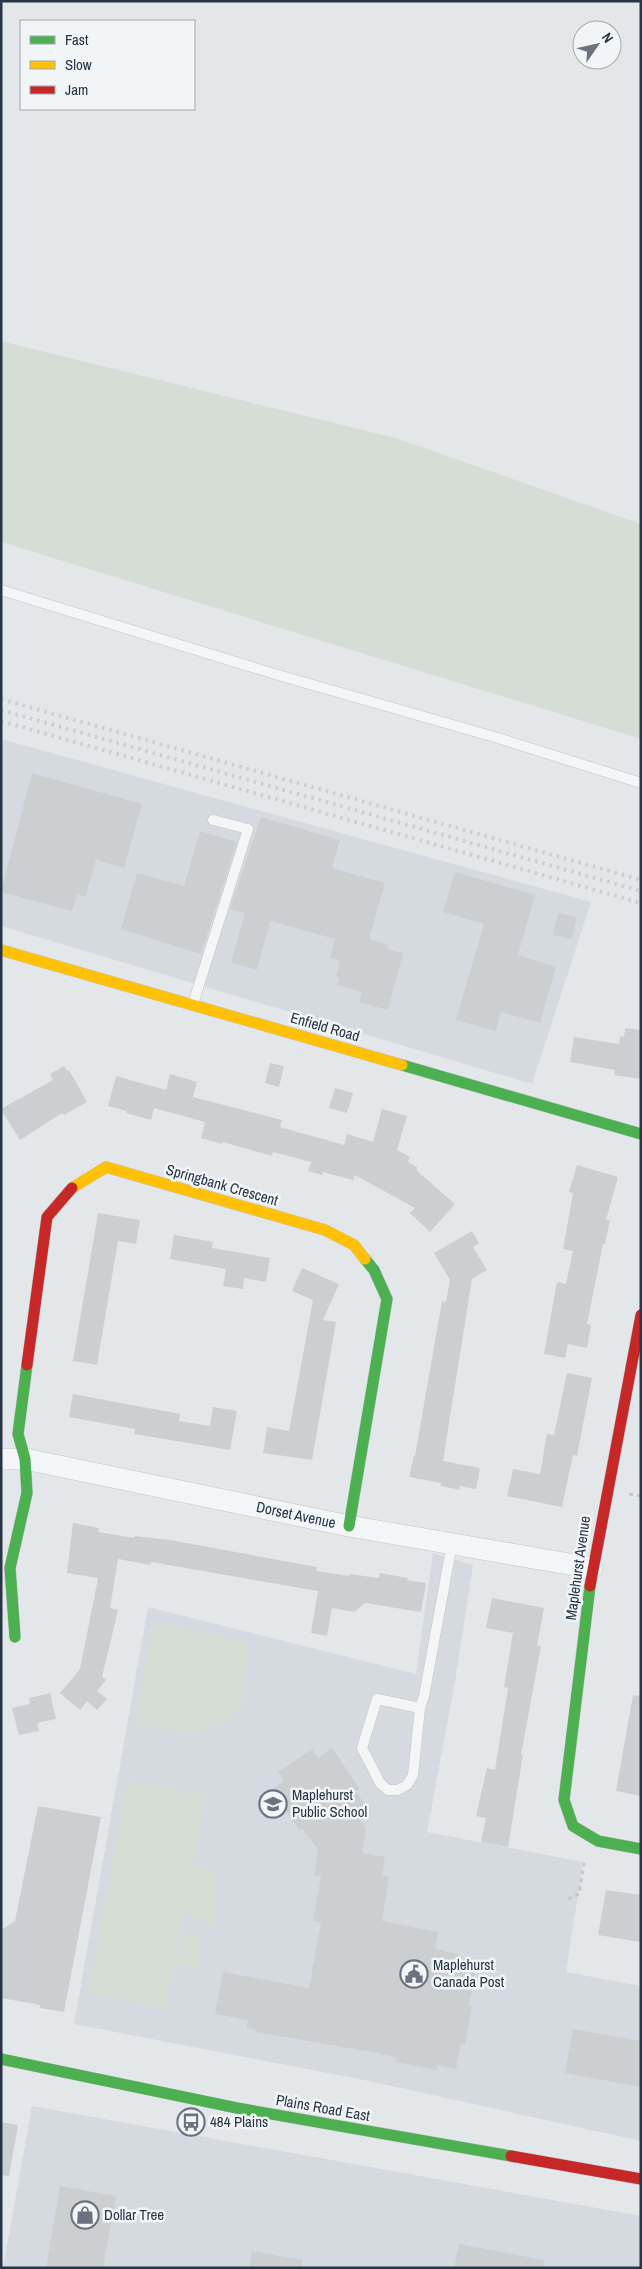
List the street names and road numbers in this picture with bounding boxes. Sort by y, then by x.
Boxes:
street label: Enfield Road [288,1007,362,1046]
street label: Springbank Crescent [164,1159,281,1211]
street label: Dorset Avenue [255,1496,338,1533]
street label: Maplehurst Avenue [560,1514,595,1621]
street label: Plains Road East [274,2089,372,2126]

